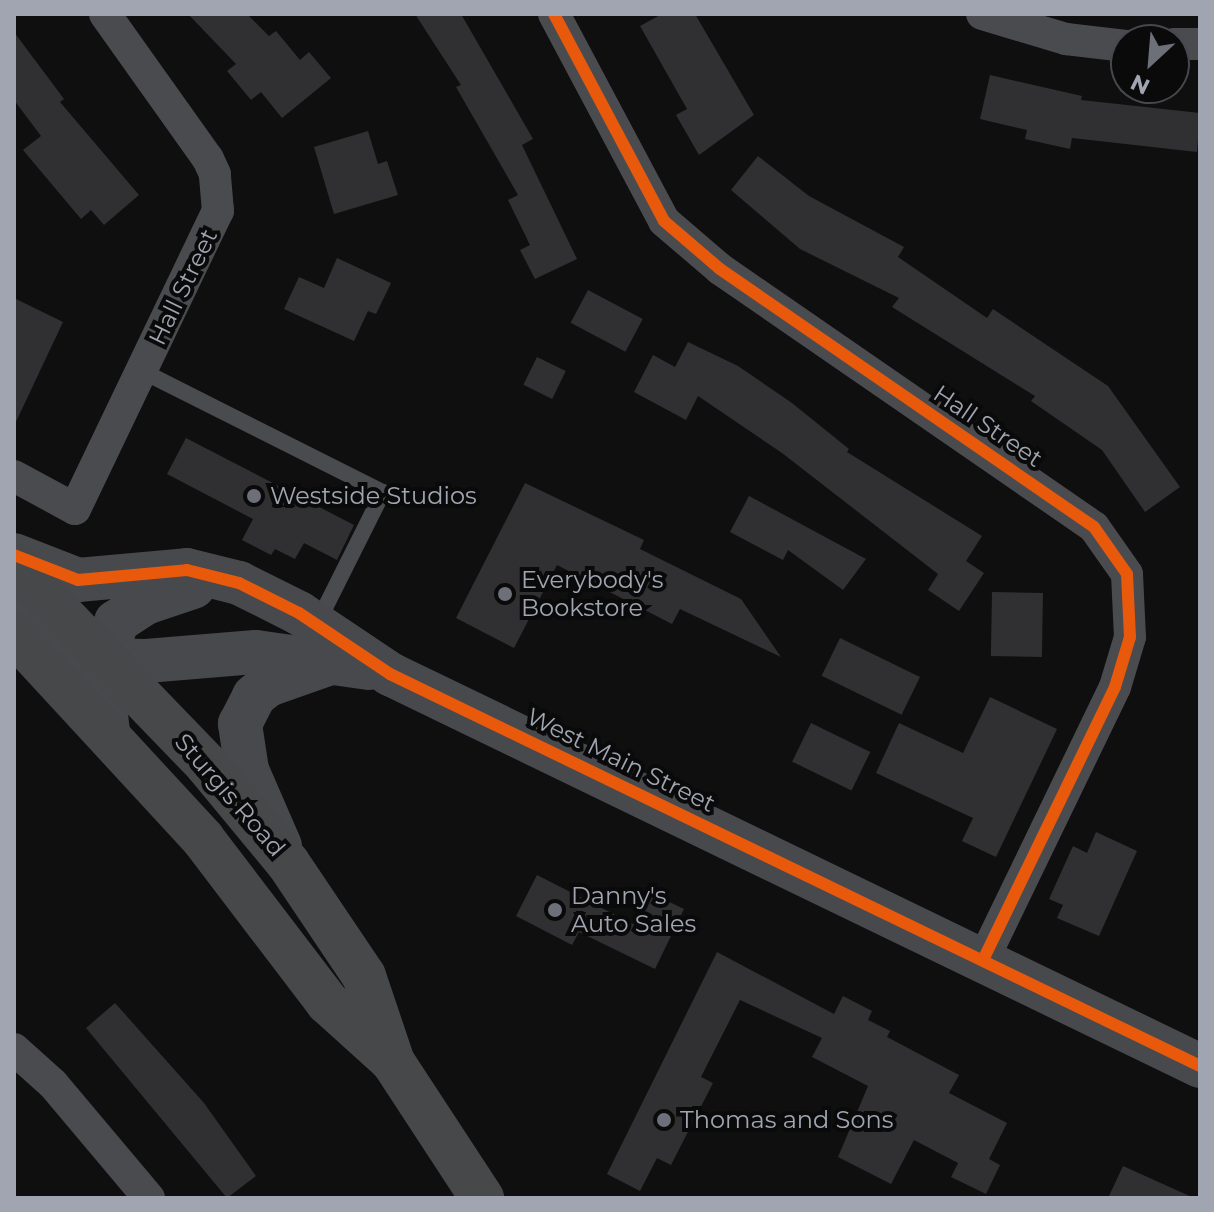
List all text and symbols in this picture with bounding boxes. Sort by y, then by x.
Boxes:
north arrow [1110,24,1190,104]
text: N [1126,68,1154,100]
street label: Hall Street [143,224,223,350]
street label: Hall Street [928,379,1048,473]
place label: Westside Studios [270,482,477,510]
marker: Westside Studios [245,487,263,505]
place label: Everybody's Bookstore [521,566,663,622]
marker: Everybody's Bookstore [496,585,514,603]
street label: West Main Street [522,702,720,818]
street label: Sturgis Road [169,728,291,862]
place label: Danny's Auto Sales [571,882,696,938]
marker: Danny's Auto Sales [546,901,564,919]
place label: Thomas and Sons [680,1106,893,1134]
marker: Thomas and Sons [655,1111,673,1129]

